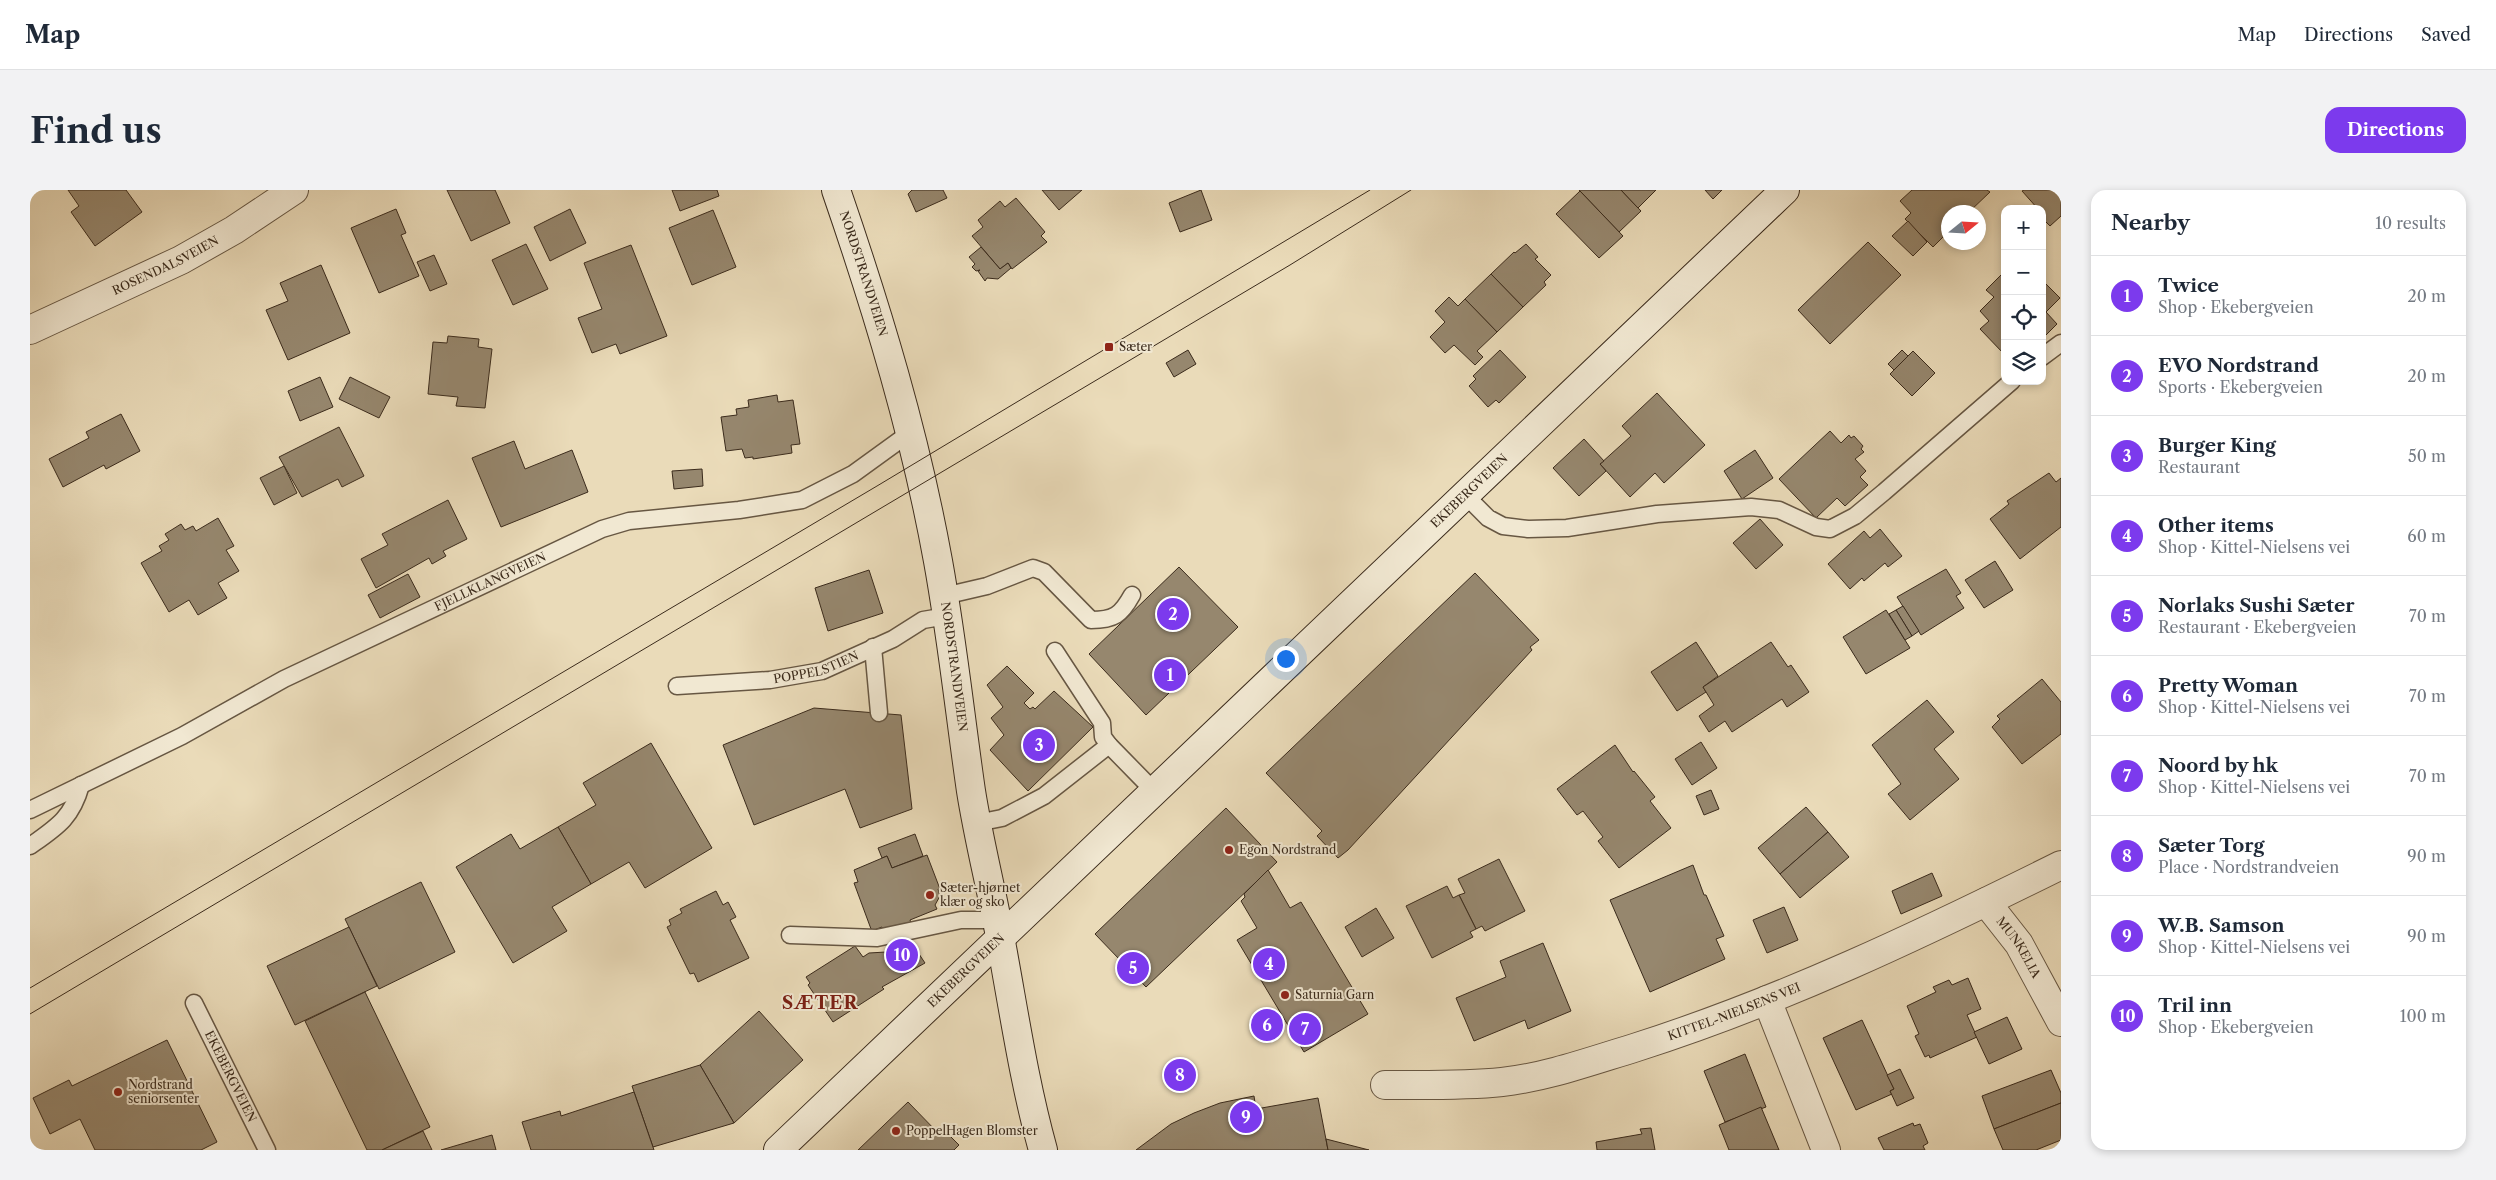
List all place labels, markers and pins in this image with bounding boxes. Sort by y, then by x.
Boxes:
place label: Sæter [1119,339,1152,354]
marker: Sæter [1103,341,1115,353]
pin: 2 [1157,595,1189,633]
pin: 1 [1154,656,1186,694]
pin: 3 [1023,726,1055,764]
place label: Egon Nordstrand [1239,842,1337,857]
marker: Egon Nordstrand [1223,844,1235,856]
place label: Sæter-hjørnet klær og sko [940,880,1021,909]
marker: Sæter-hjørnet klær og sko [924,889,936,901]
pin: 10 [886,936,918,974]
pin: 4 [1253,945,1285,983]
pin: 5 [1117,949,1149,987]
place label: Saturnia Garn [1295,987,1375,1002]
marker: Saturnia Garn [1279,989,1291,1001]
pin: 6 [1251,1006,1283,1044]
pin: 7 [1289,1010,1321,1048]
pin: 8 [1164,1056,1196,1094]
place label: Nordstrand seniorsenter [128,1077,199,1106]
marker: Nordstrand seniorsenter [112,1086,124,1098]
pin: 9 [1230,1098,1262,1136]
place label: PoppelHagen Blomster [906,1123,1038,1138]
marker: PoppelHagen Blomster [890,1125,902,1137]

